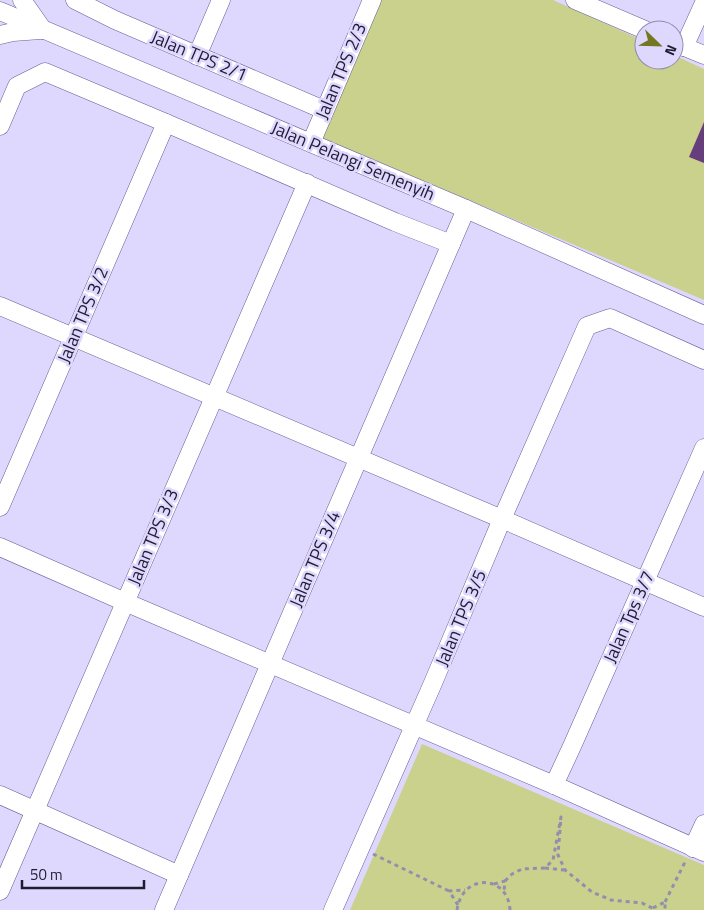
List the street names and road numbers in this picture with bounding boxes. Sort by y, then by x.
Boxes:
street label: Jalan TPS 2/3 [308,18,373,123]
street label: Jalan TPS 2/1 [147,23,252,88]
street label: Jalan Pelangi Semenyih [267,114,439,207]
street label: Jalan TPS 3/2 [50,262,115,367]
street label: Jalan TPS 3/3 [120,484,185,589]
street label: Jalan TPS 3/4 [282,506,347,611]
street label: Jalan TPS 3/5 [428,565,493,670]
street label: Jalan Tps 3/7 [596,566,661,667]

